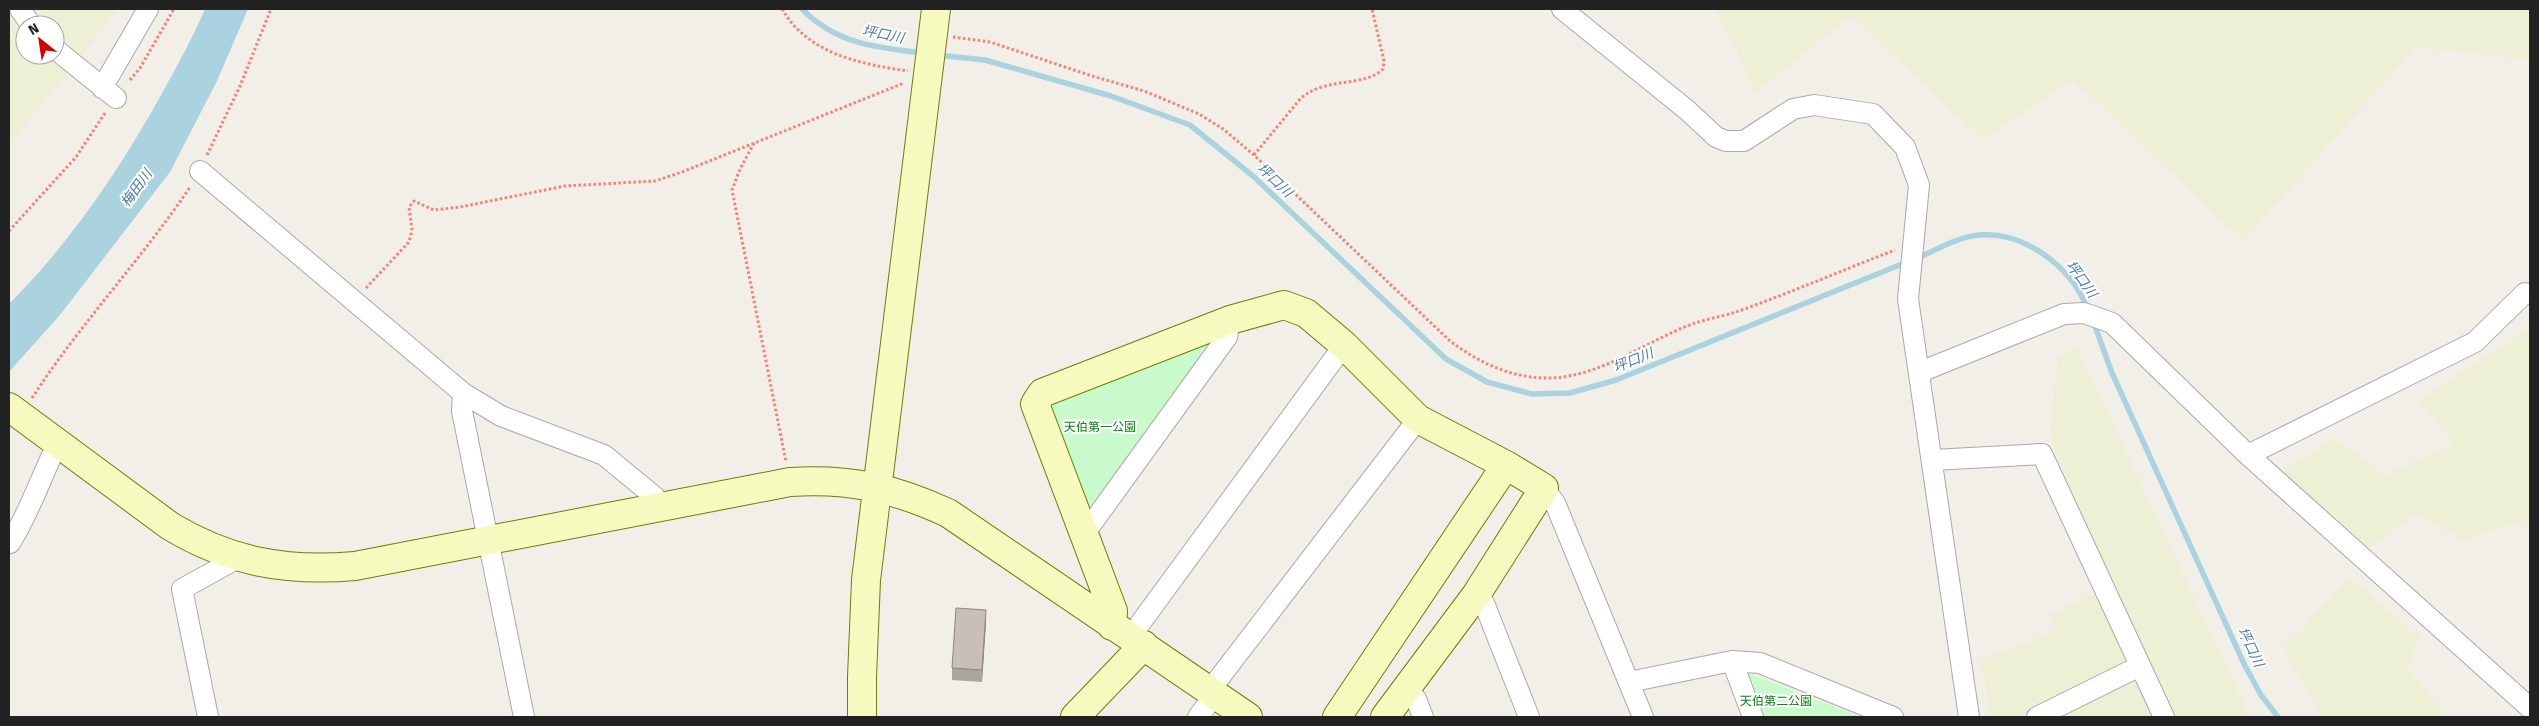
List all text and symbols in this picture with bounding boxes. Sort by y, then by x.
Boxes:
north arrow [15,15,65,65]
text: N [25,19,42,39]
water label: 坪口川 [861,22,907,47]
water label: 坪口川 [1254,160,1297,202]
water label: 梅田川 [117,165,157,210]
water label: 坪口川 [2062,257,2102,303]
water label: 坪口川 [1611,344,1658,376]
park label: 天伯第一公園 [1064,420,1136,434]
water label: 坪口川 [2234,625,2268,672]
park label: 天伯第二公園 [1740,694,1812,708]

